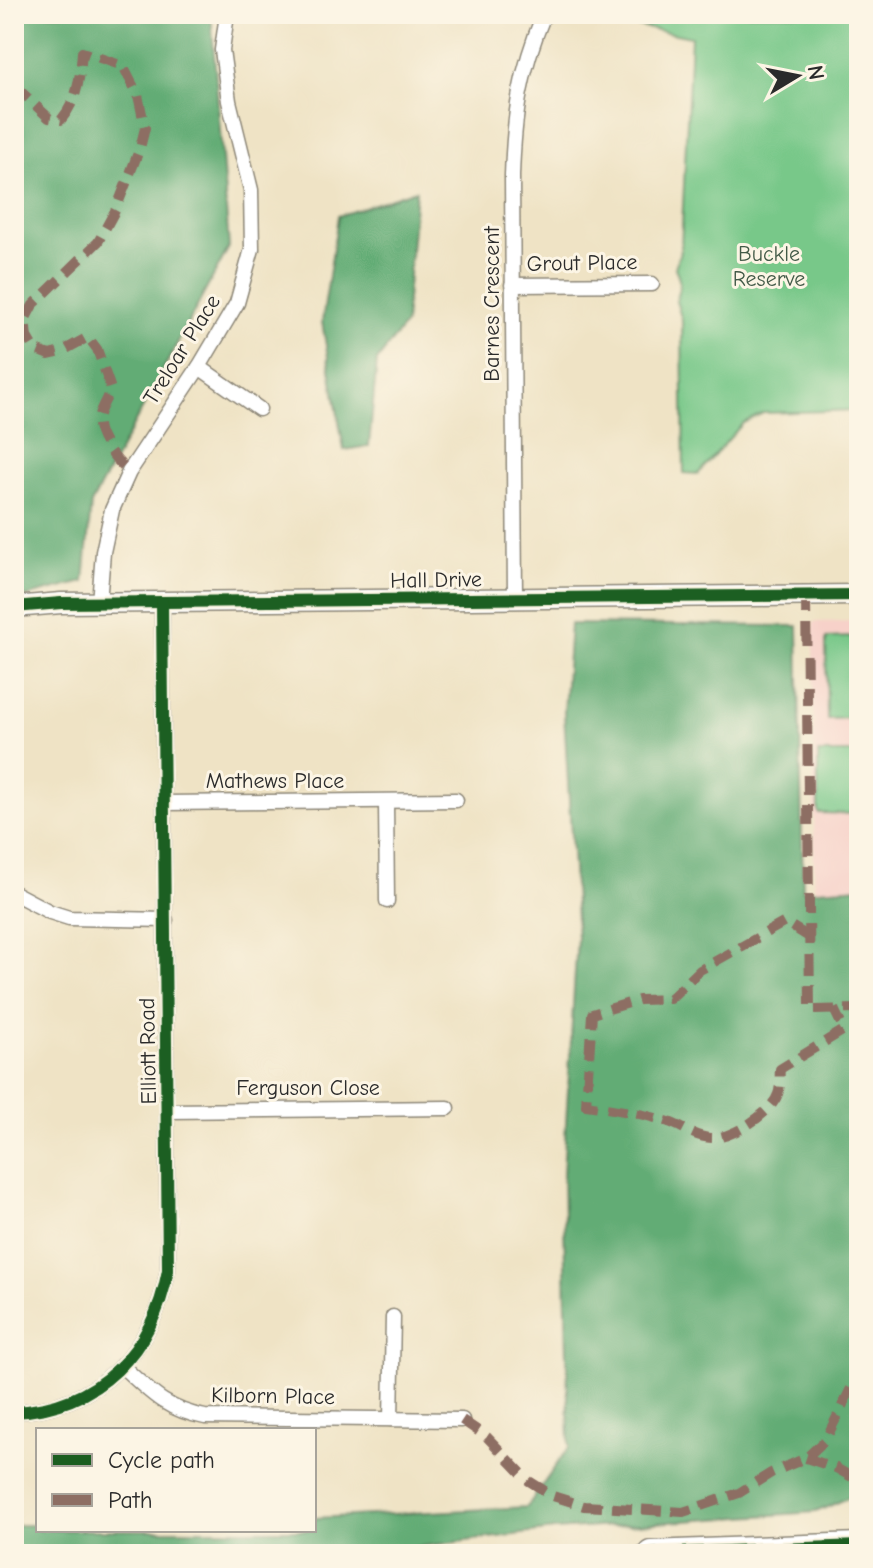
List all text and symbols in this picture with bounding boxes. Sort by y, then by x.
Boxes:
north arrow [757,36,837,116]
text: N [802,63,830,82]
street label: Barnes Crescent [479,226,505,382]
park label: Buckle Reserve [733,241,805,292]
street label: Grout Place [526,249,638,277]
street label: Treloar Place [138,290,226,409]
street label: Hall Drive [390,566,482,594]
street label: Mathews Place [206,768,344,794]
street label: Elliott Road [134,997,162,1105]
street label: Ferguson Close [236,1075,380,1101]
street label: Kilborn Place [211,1382,335,1410]
legend [36,1428,316,1532]
text: Cycle path [108,1446,215,1474]
text: Path [108,1486,153,1514]

